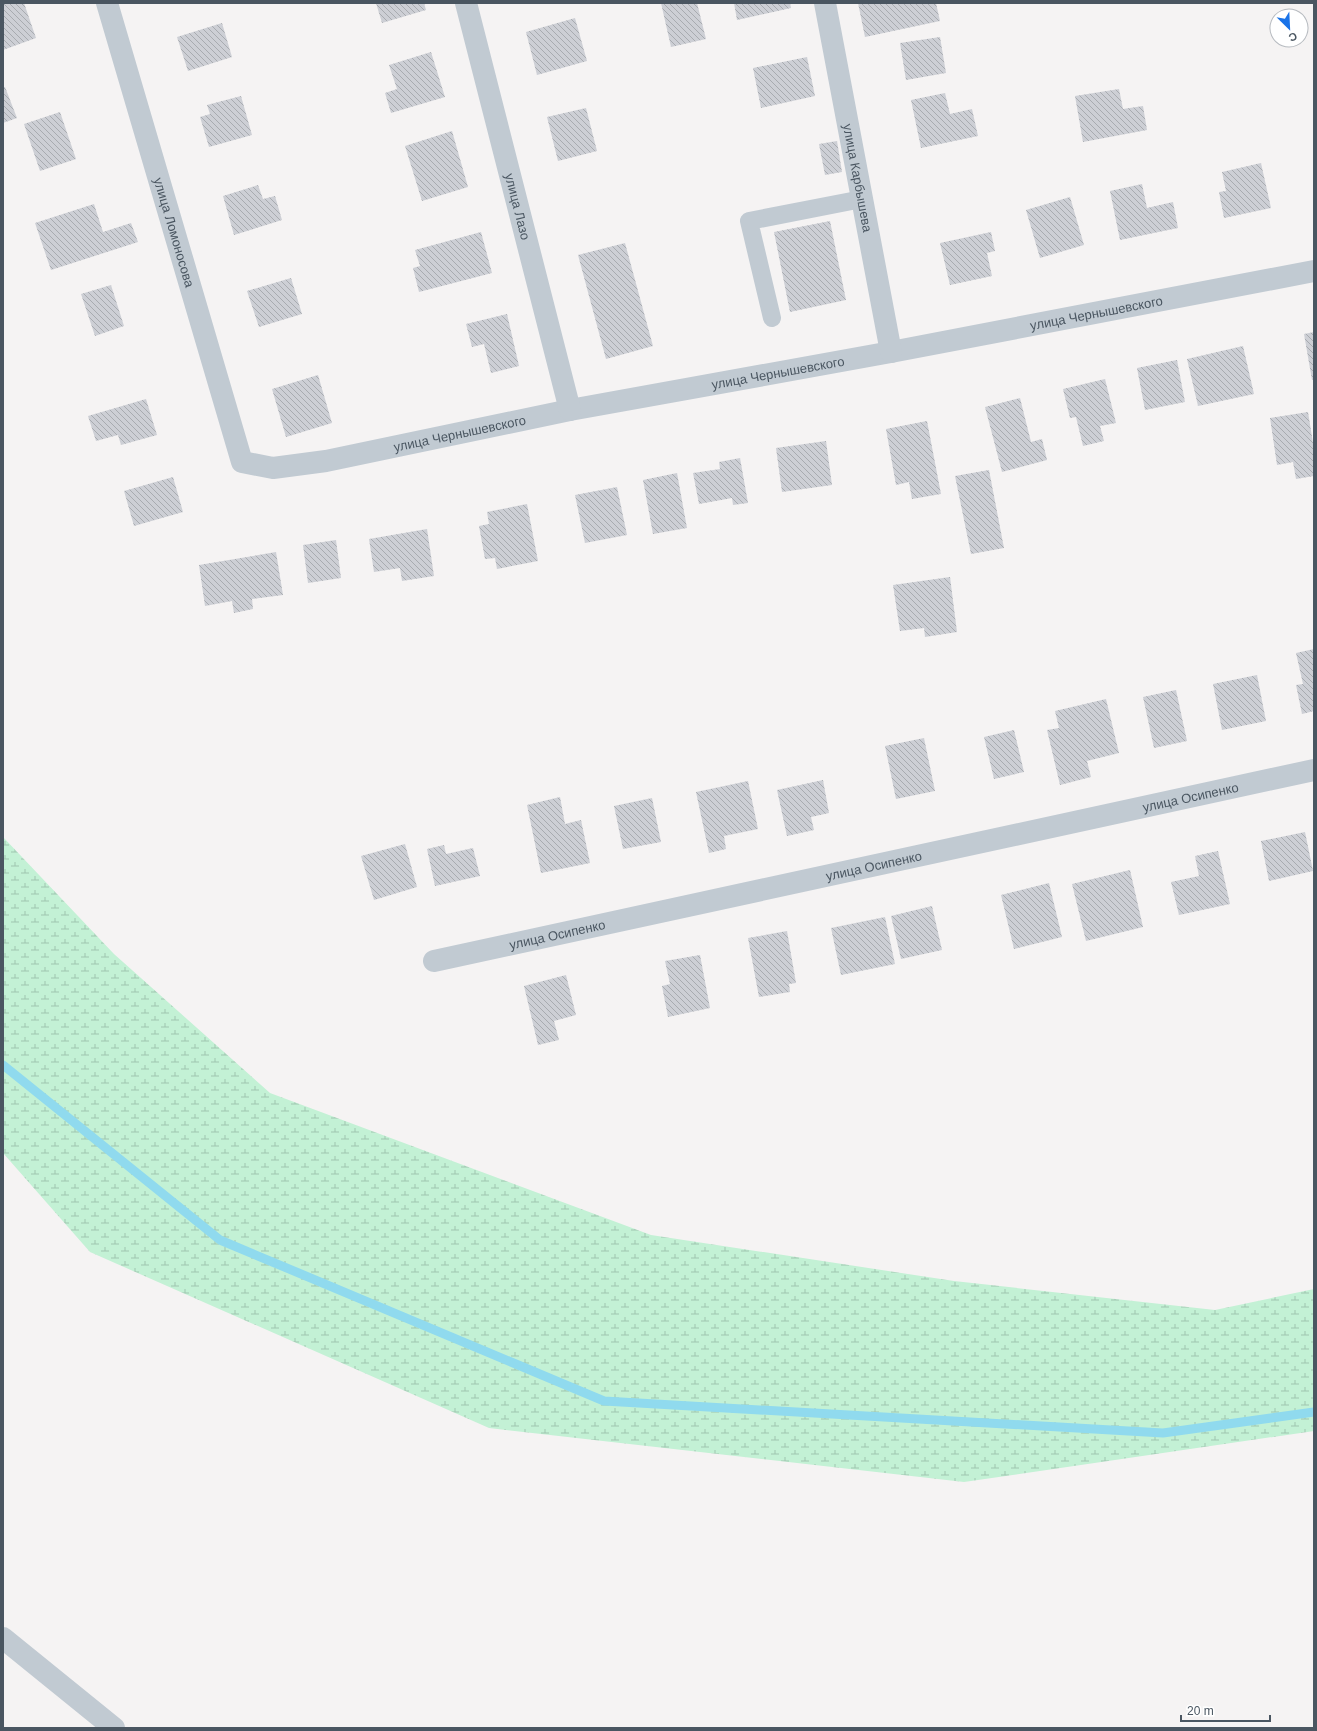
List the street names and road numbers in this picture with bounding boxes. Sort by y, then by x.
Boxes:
street label: улица Карбышева [840,123,876,234]
street label: улица Лазо [502,172,534,241]
street label: улица Ломоносова [151,176,198,290]
street label: улица Чернышевского [1029,293,1164,333]
street label: улица Чернышевского [710,353,846,392]
street label: улица Чернышевского [392,412,527,454]
street label: улица Осипенко [1141,779,1240,815]
street label: улица Осипенко [824,848,923,883]
street label: улица Осипенко [508,917,607,952]

